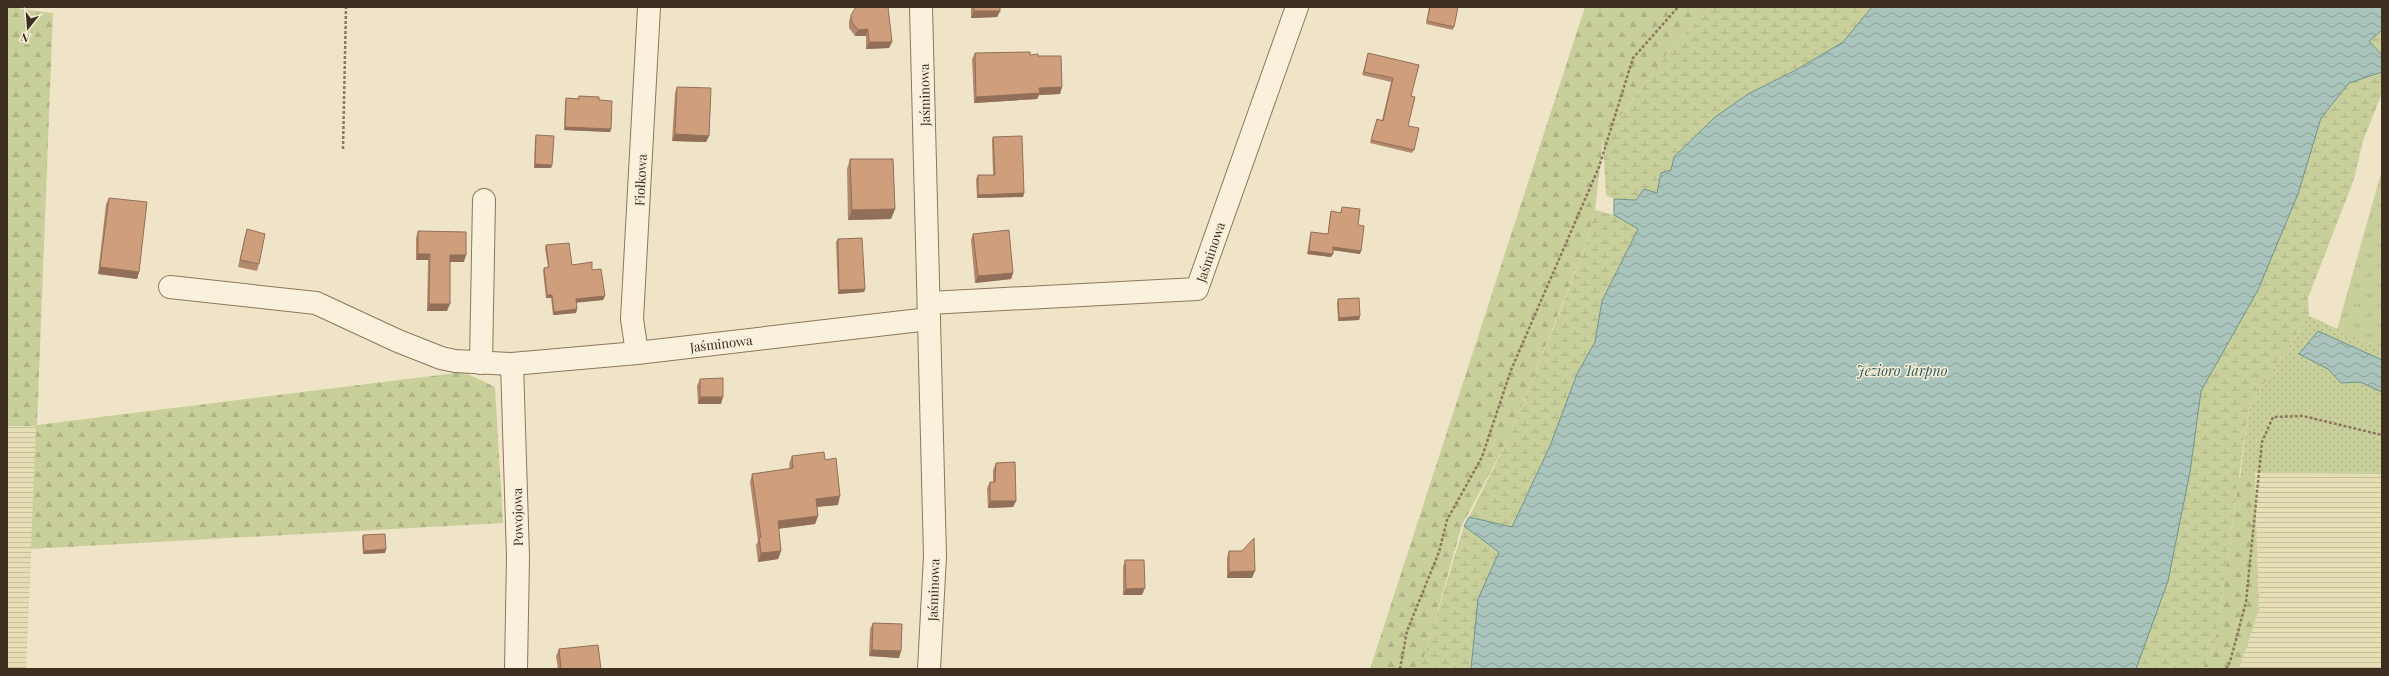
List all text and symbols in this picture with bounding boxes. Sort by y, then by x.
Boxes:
north arrow [8,8,48,48]
text: N [19,30,31,46]
street label: Jaśminowa [915,63,933,128]
street label: Fiołkowa [630,153,650,206]
street label: Jaśminowa [1191,219,1228,285]
street label: Jaśminowa [688,331,754,355]
water label: Jezioro Tarpno [1856,361,1948,380]
street label: Powojowa [508,487,526,546]
street label: Jaśminowa [923,558,943,623]

